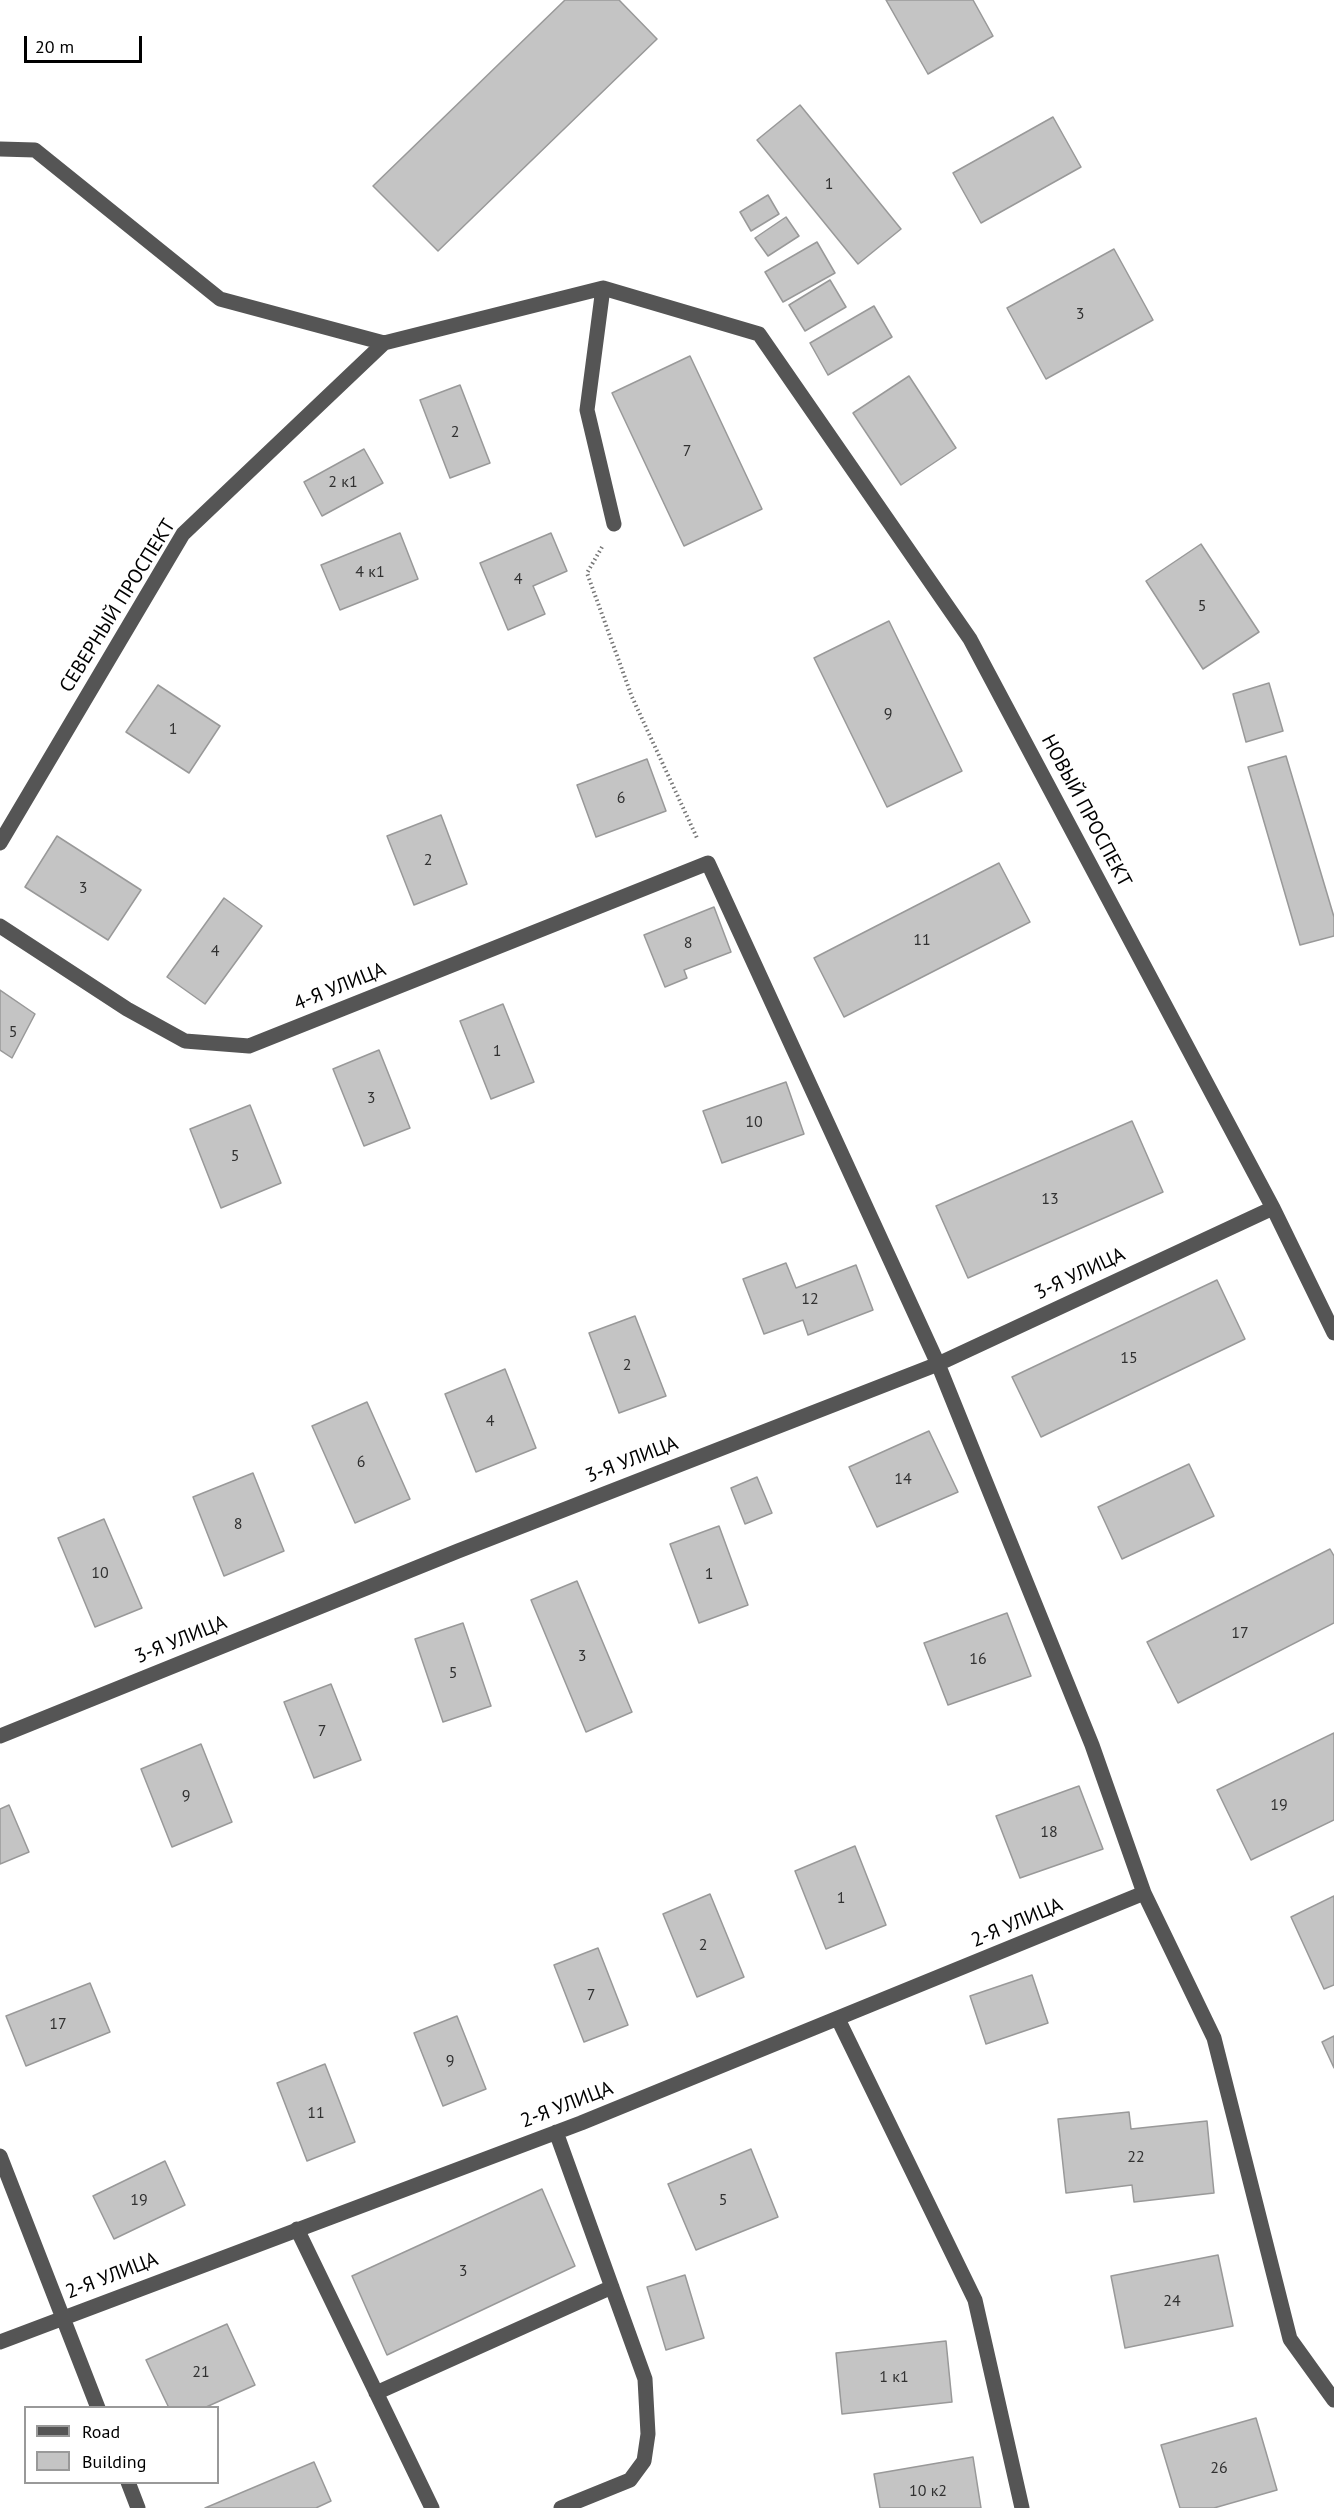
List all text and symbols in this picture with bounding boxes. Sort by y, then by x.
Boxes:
scale bar [27,24,146,62]
text: 20 m [35,35,74,58]
house number: 1 [825,174,833,194]
house number: 3 [1076,304,1084,324]
house number: 2 [451,422,459,442]
house number: 7 [683,441,691,461]
house number: 2 к1 [328,472,358,492]
street label: СЕВЕРНЫЙ ПРОСПЕКТ [55,515,181,697]
house number: 4 к1 [355,562,385,582]
house number: 4 [514,569,522,589]
house number: 5 [1198,596,1206,616]
house number: 9 [884,704,892,724]
house number: 1 [169,719,177,739]
street label: НОВЫЙ ПРОСПЕКТ [1036,731,1136,891]
house number: 6 [617,788,625,808]
house number: 2 [424,850,432,870]
house number: 3 [79,878,87,898]
house number: 11 [913,930,931,950]
house number: 8 [684,933,692,953]
house number: 4 [211,941,219,961]
street label: 4-Я УЛИЦА [291,958,389,1016]
house number: 5 [9,1022,17,1042]
house number: 1 [493,1041,501,1061]
house number: 3 [367,1088,375,1108]
house number: 10 [745,1112,763,1132]
house number: 5 [231,1146,239,1166]
house number: 13 [1041,1189,1059,1209]
street label: 3-Я УЛИЦА [1031,1243,1129,1305]
house number: 12 [801,1289,819,1309]
house number: 15 [1120,1348,1138,1368]
house number: 2 [623,1355,631,1375]
house number: 4 [486,1411,494,1431]
street label: 3-Я УЛИЦА [583,1431,681,1489]
house number: 6 [357,1452,365,1472]
house number: 14 [894,1469,912,1489]
house number: 8 [234,1514,242,1534]
house number: 10 [91,1563,109,1583]
house number: 1 [705,1564,713,1584]
street label: 3-Я УЛИЦА [132,1611,230,1669]
house number: 17 [1231,1623,1249,1643]
house number: 3 [578,1646,586,1666]
house number: 16 [969,1649,987,1669]
house number: 5 [449,1663,457,1683]
house number: 7 [318,1721,326,1741]
house number: 9 [182,1786,190,1806]
house number: 19 [1270,1795,1288,1815]
house number: 18 [1040,1822,1058,1842]
house number: 1 [837,1888,845,1908]
street label: 2-Я УЛИЦА [968,1893,1066,1953]
house number: 2 [699,1935,707,1955]
house number: 7 [587,1985,595,2005]
house number: 17 [49,2014,67,2034]
house number: 9 [446,2051,454,2071]
street label: 2-Я УЛИЦА [518,2076,616,2134]
house number: 11 [307,2103,325,2123]
house number: 22 [1127,2147,1145,2167]
house number: 19 [130,2190,148,2210]
house number: 5 [719,2190,727,2210]
street label: 2-Я УЛИЦА [63,2247,161,2305]
house number: 3 [459,2261,467,2281]
house number: 24 [1163,2291,1181,2311]
house number: 21 [192,2362,210,2382]
house number: 1 к1 [879,2367,909,2387]
legend [24,2406,219,2484]
text: Road [82,2420,120,2443]
text: Building [82,2450,146,2473]
house number: 26 [1210,2458,1228,2478]
house number: 10 к2 [909,2481,947,2501]

